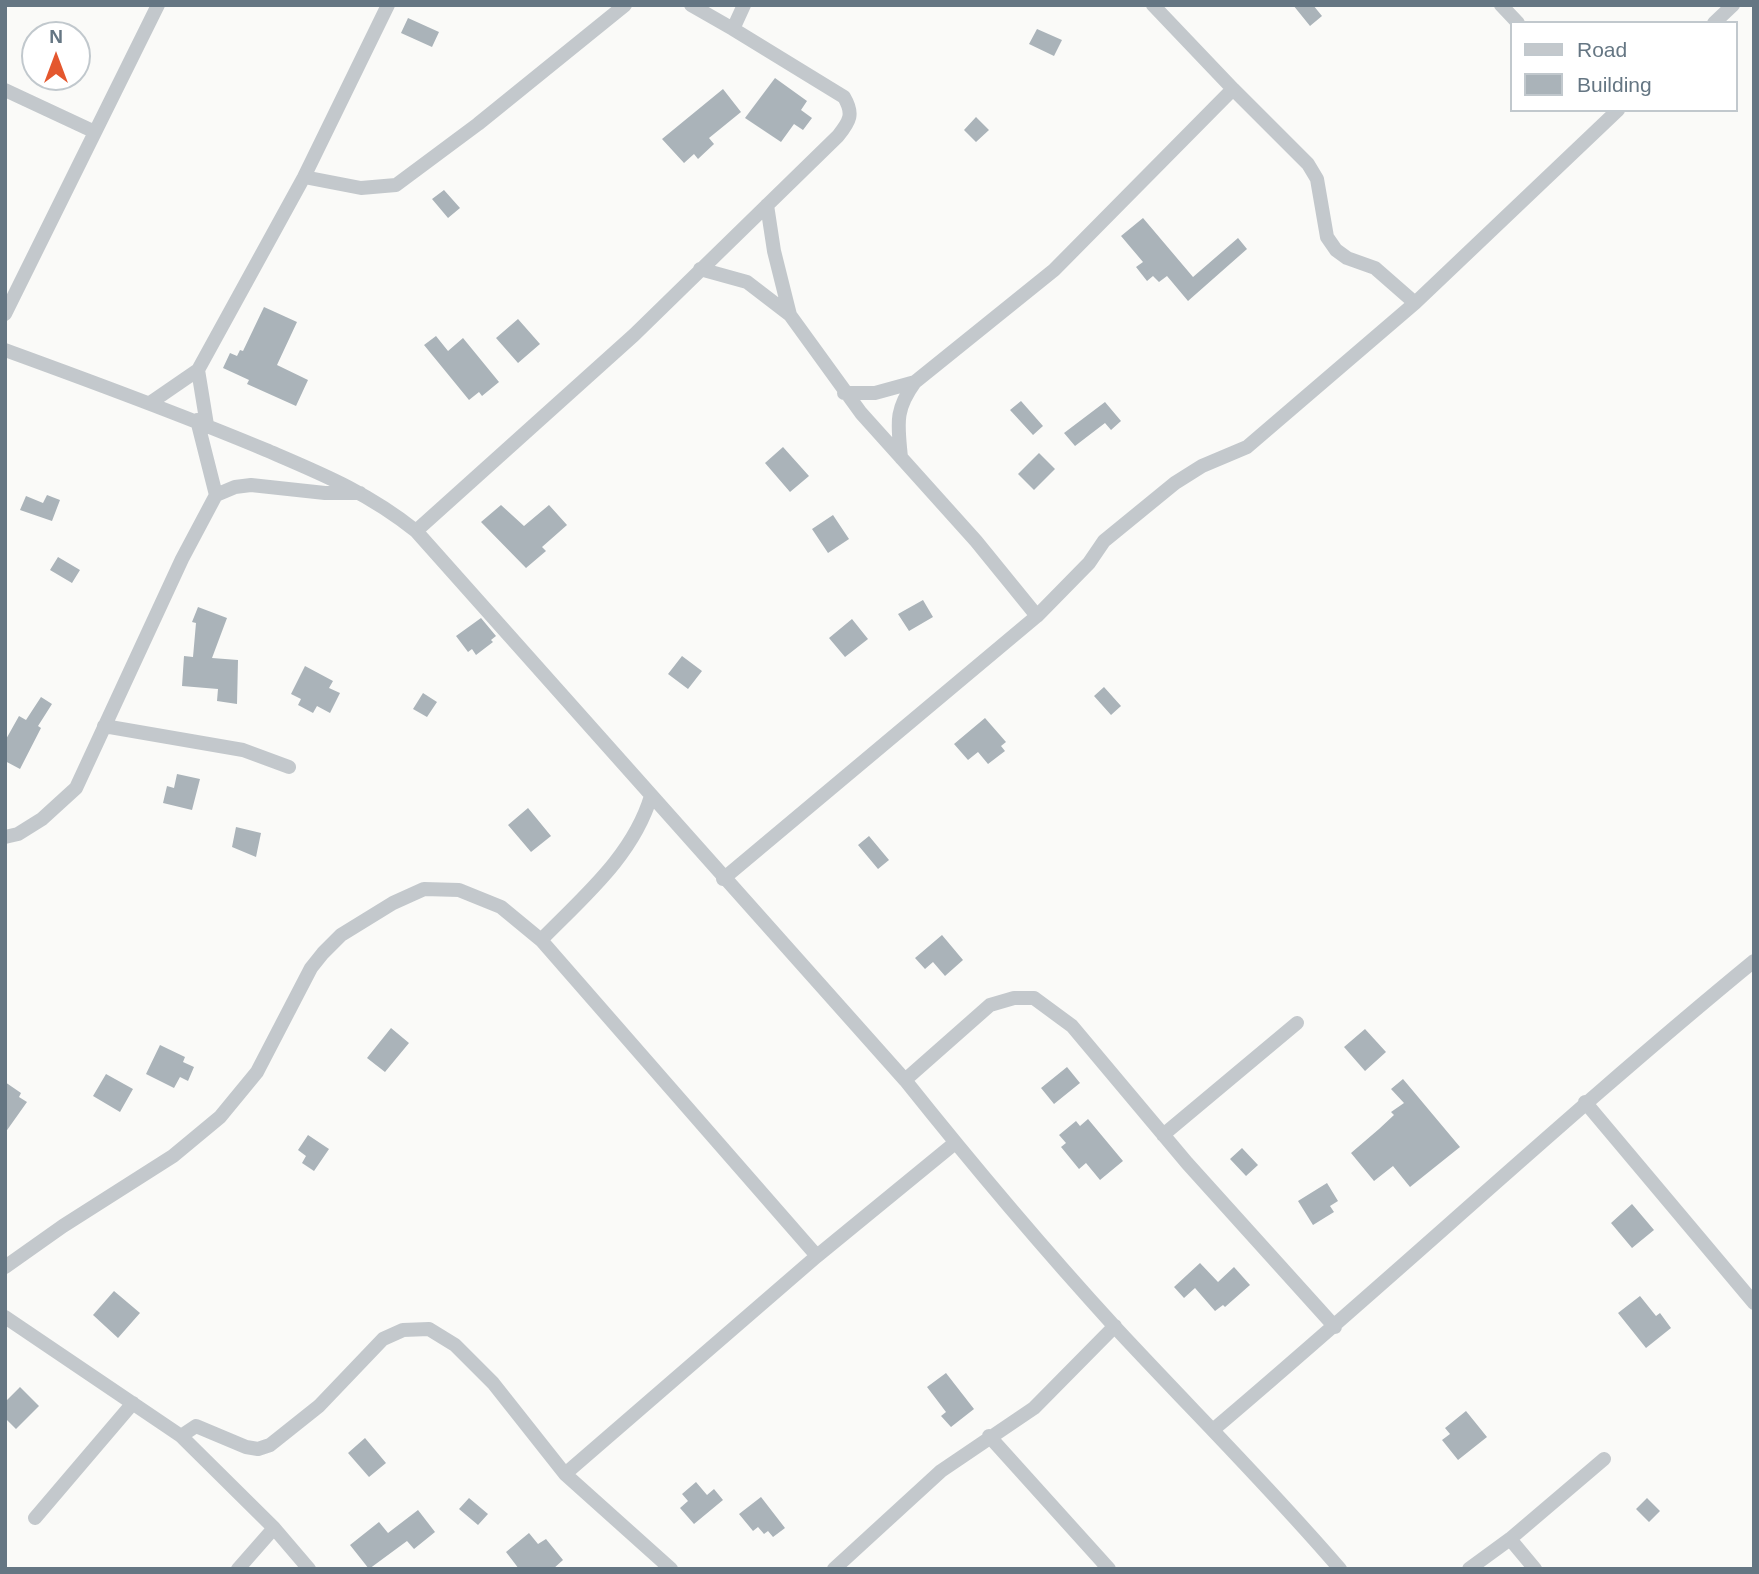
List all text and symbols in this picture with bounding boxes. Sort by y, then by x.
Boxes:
north arrow [21,21,91,91]
legend [1510,21,1738,112]
text: N [49,26,63,47]
text: Road [1577,38,1627,61]
text: Building [1577,73,1652,96]

